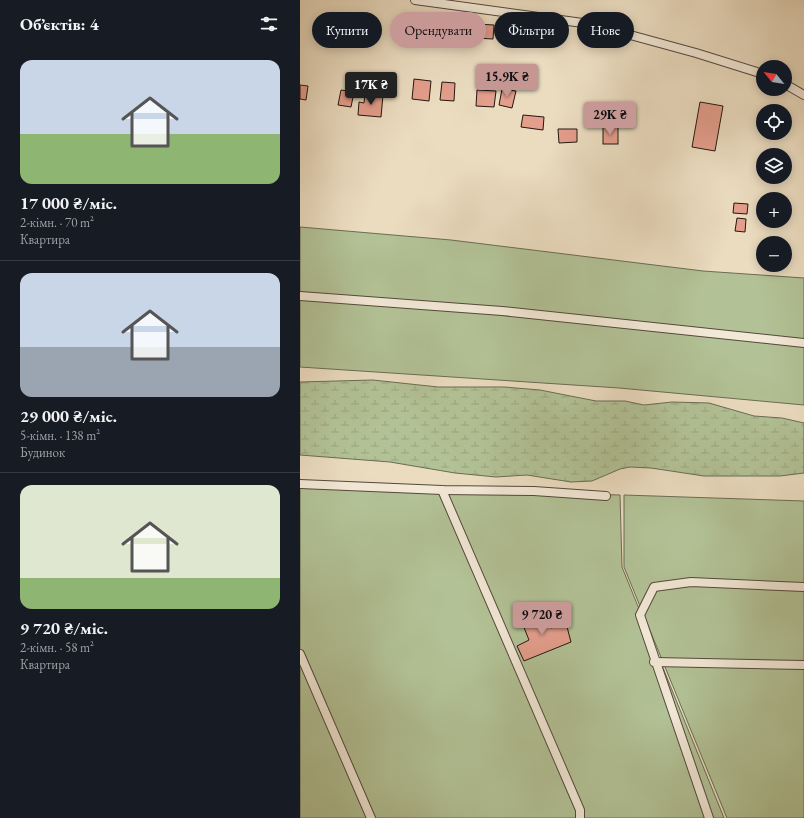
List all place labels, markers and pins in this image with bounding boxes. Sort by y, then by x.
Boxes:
pin: 15.9K ₴ [470,64,544,98]
pin: 17K ₴ [343,72,399,106]
pin: 29K ₴ [582,102,638,136]
pin: 9 720 ₴ [505,602,579,636]

